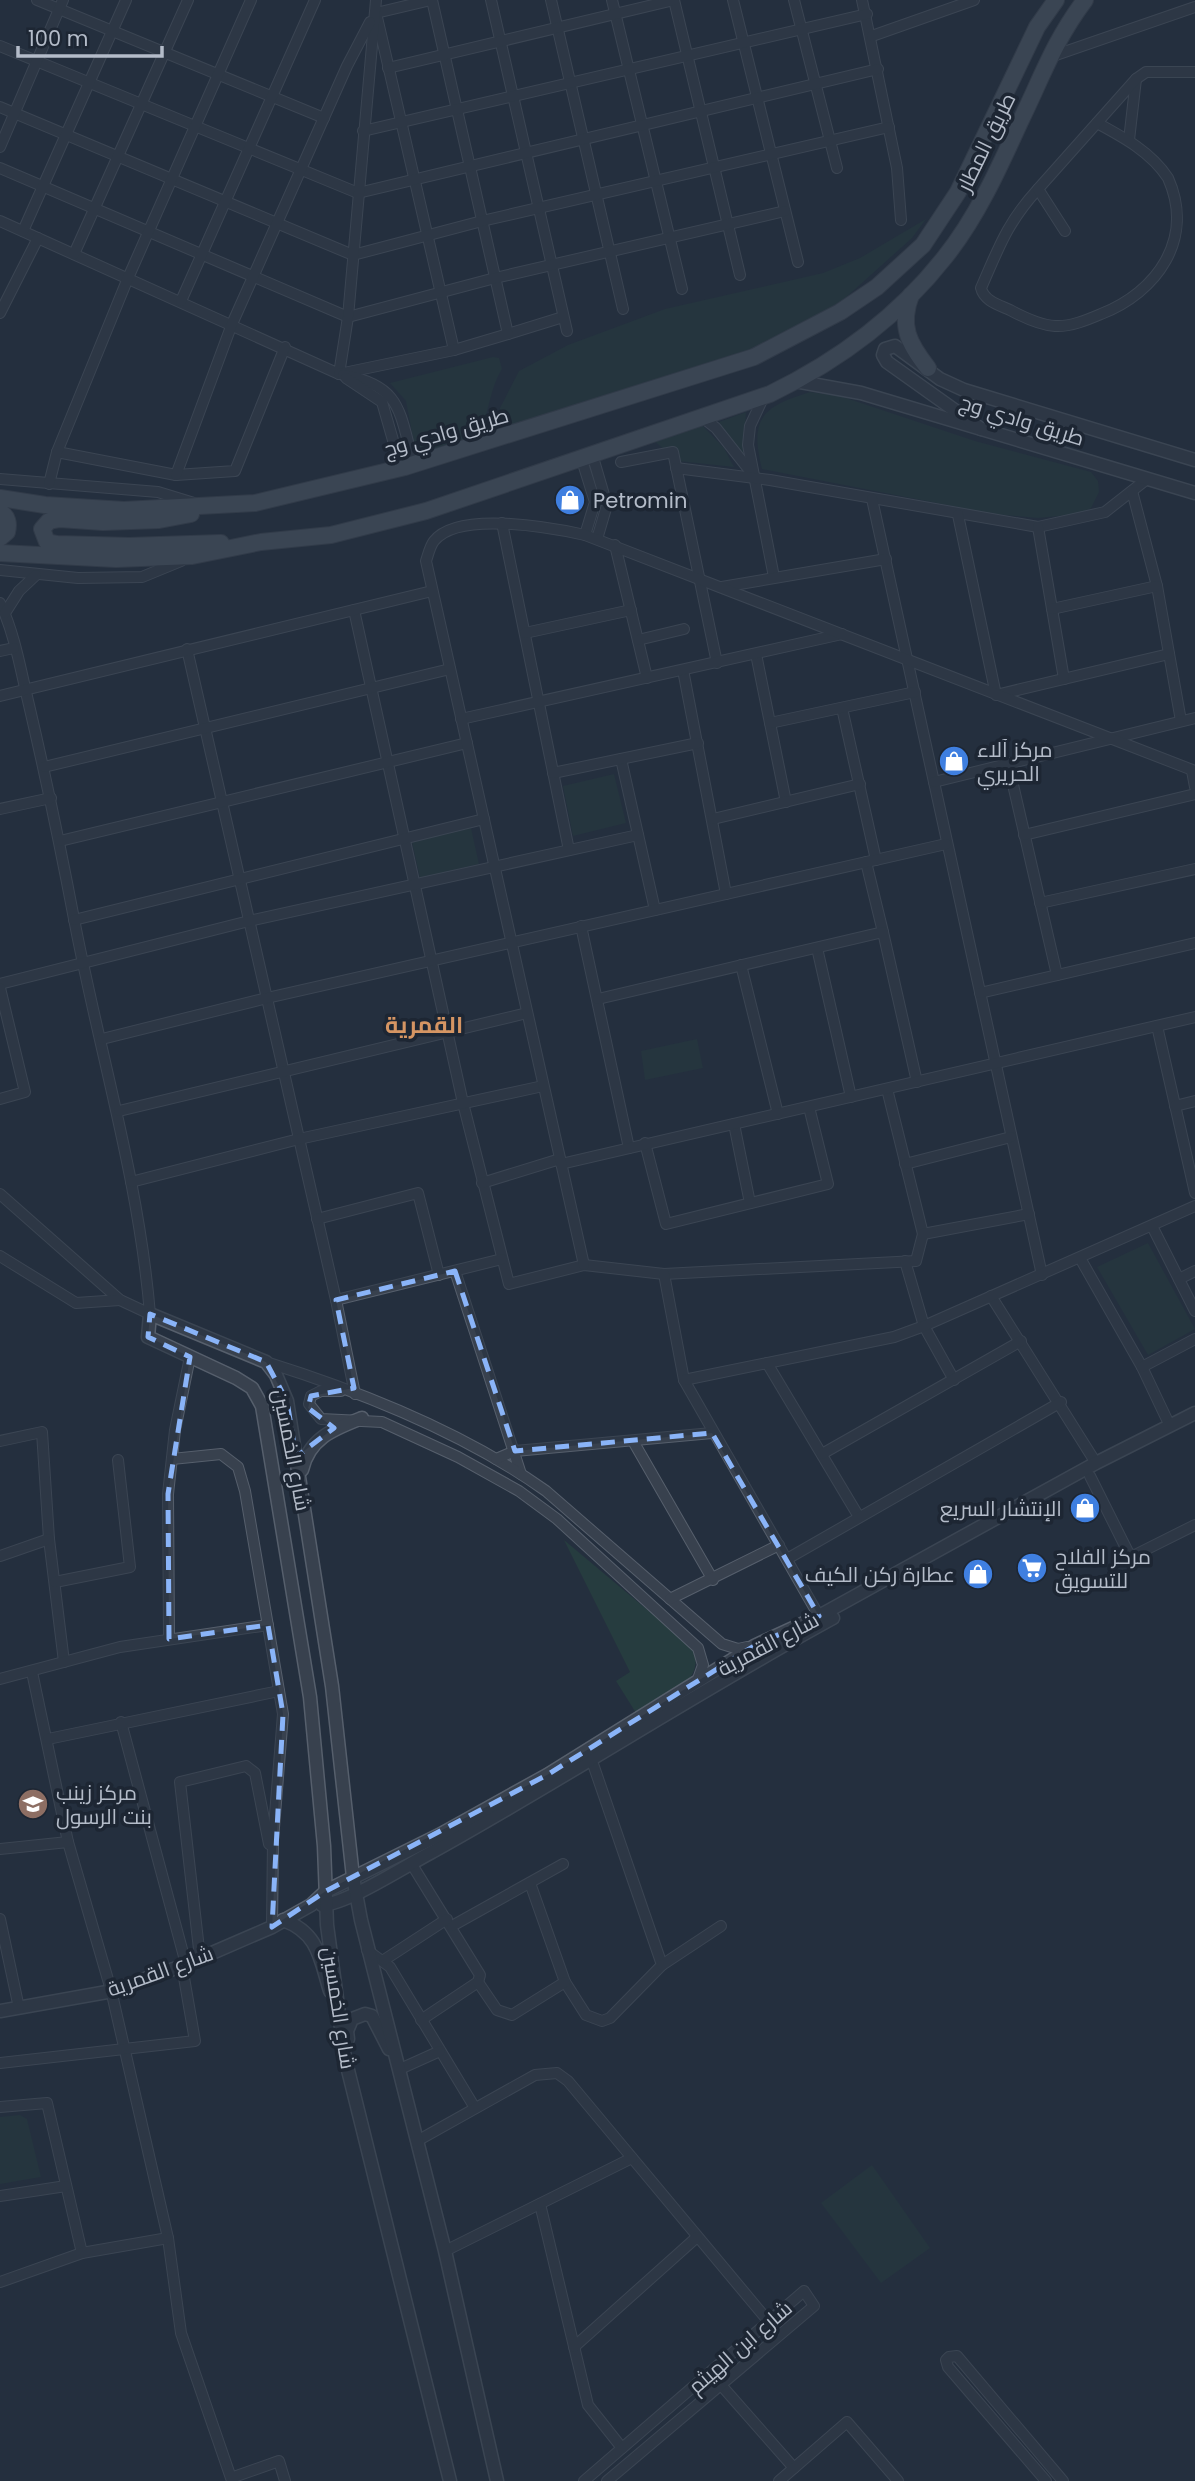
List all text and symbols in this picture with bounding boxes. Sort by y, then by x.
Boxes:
scale bar [18,14,161,58]
text: 100 m [28,24,88,53]
street label: طريق المطار [949,88,1022,197]
street label: طريق وادي وج [956,387,1088,455]
street label: طريق وادي وج [380,400,512,466]
shop icon: Petromin [553,483,587,517]
place label: Petromin [593,486,687,515]
place label: مركز آلاء الحريري [977,735,1052,790]
shop icon: مركز آلاء الحريري [937,744,971,778]
district label: القمرية [385,1009,463,1041]
street label: شارع الخمسين [266,1387,318,1513]
shop icon: الإنتشار السريع [1068,1491,1102,1525]
place label: الإنتشار السريع [940,1494,1062,1523]
place label: مركز الفلاح للتسويق [1055,1542,1151,1595]
supermarket icon: مركز الفلاح للتسويق [1015,1551,1049,1585]
shop icon: عطارة ركن الكيف [961,1557,995,1591]
place label: عطارة ركن الكيف [805,1560,955,1589]
street label: شارع القمرية [712,1605,824,1683]
place label: مركز زينب بنت الرسول [56,1778,152,1831]
school or university icon: مركز زينب بنت الرسول [16,1787,50,1821]
street label: شارع القمرية [103,1938,217,2004]
street label: شارع الخمسين [315,1945,363,2071]
street label: شارع ابن الهيثم [682,2294,798,2400]

